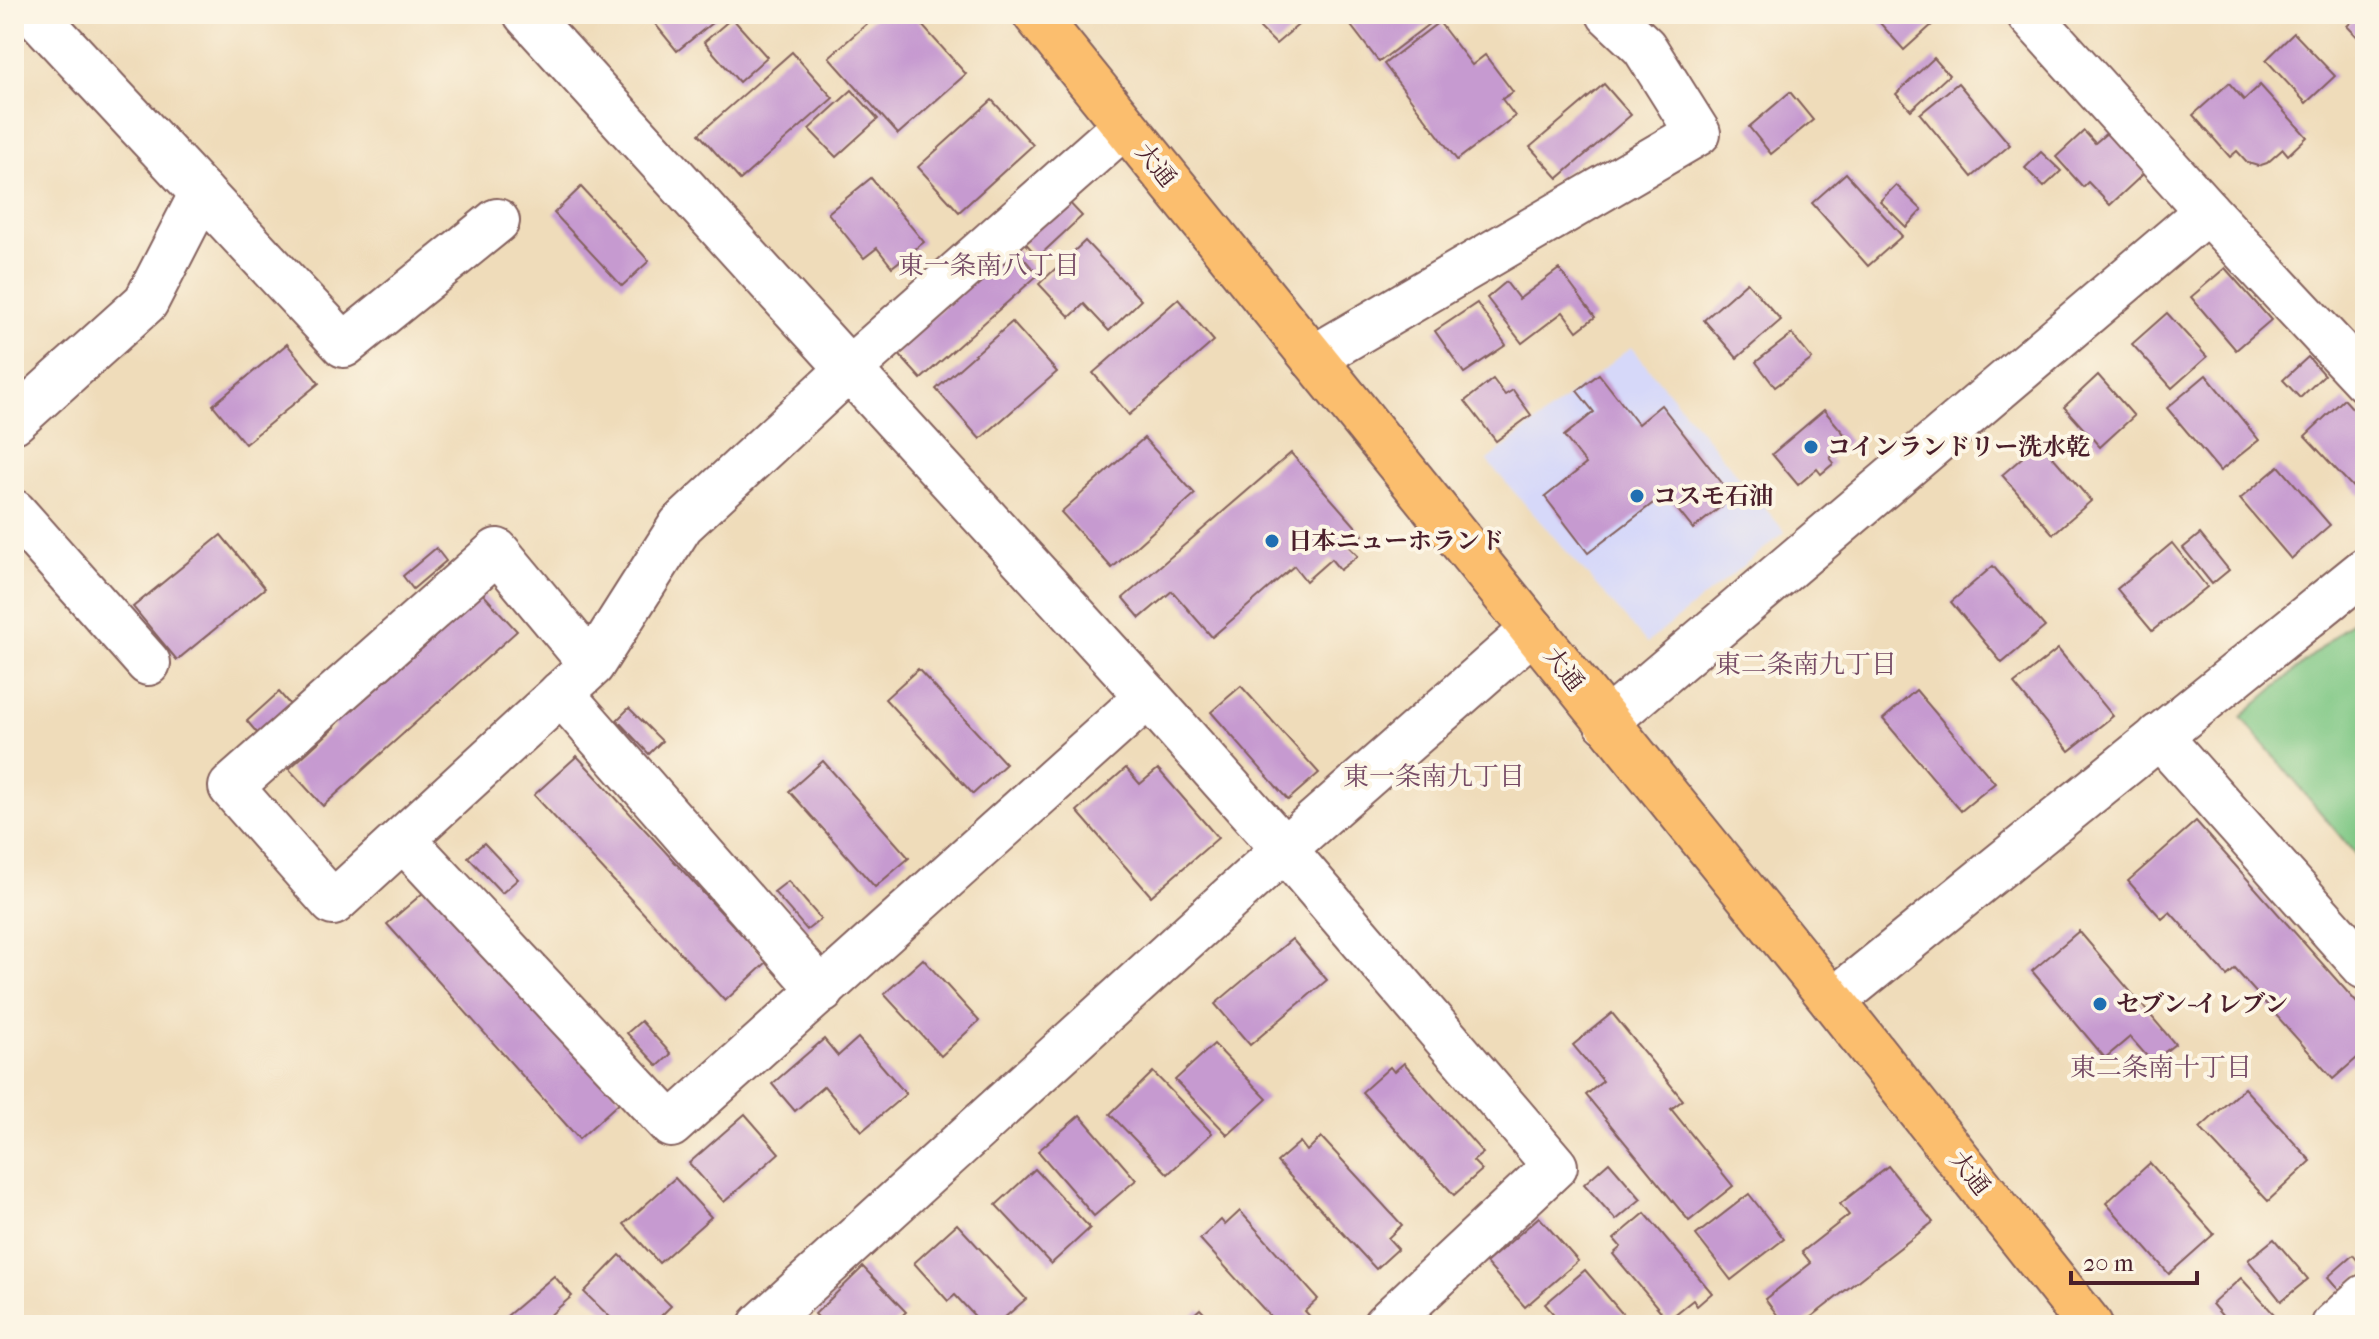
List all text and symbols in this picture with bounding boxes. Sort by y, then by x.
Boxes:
street label: 大通 [1130,138,1182,192]
district label: 東一条南八丁目 [898,250,1080,281]
place label: コインランドリー洗水乾 [1827,433,2090,461]
marker: コインランドリー洗水乾 [1802,438,1820,456]
place label: コスモ石油 [1653,482,1773,510]
marker: コスモ石油 [1628,487,1646,505]
place label: 日本ニューホランド [1288,527,1504,555]
marker: 日本ニューホランド [1263,532,1281,550]
street label: 大通 [1538,641,1590,697]
district label: 東二条南九丁目 [1715,649,1897,680]
district label: 東一条南九丁目 [1343,761,1525,792]
place label: セブン-イレブン [2116,990,2288,1018]
marker: セブン-イレブン [2091,995,2109,1013]
district label: 東二条南十丁目 [2070,1052,2252,1083]
street label: 大通 [1944,1145,1996,1201]
scale bar [2071,1235,2197,1285]
text: 20 m [2083,1249,2134,1277]

